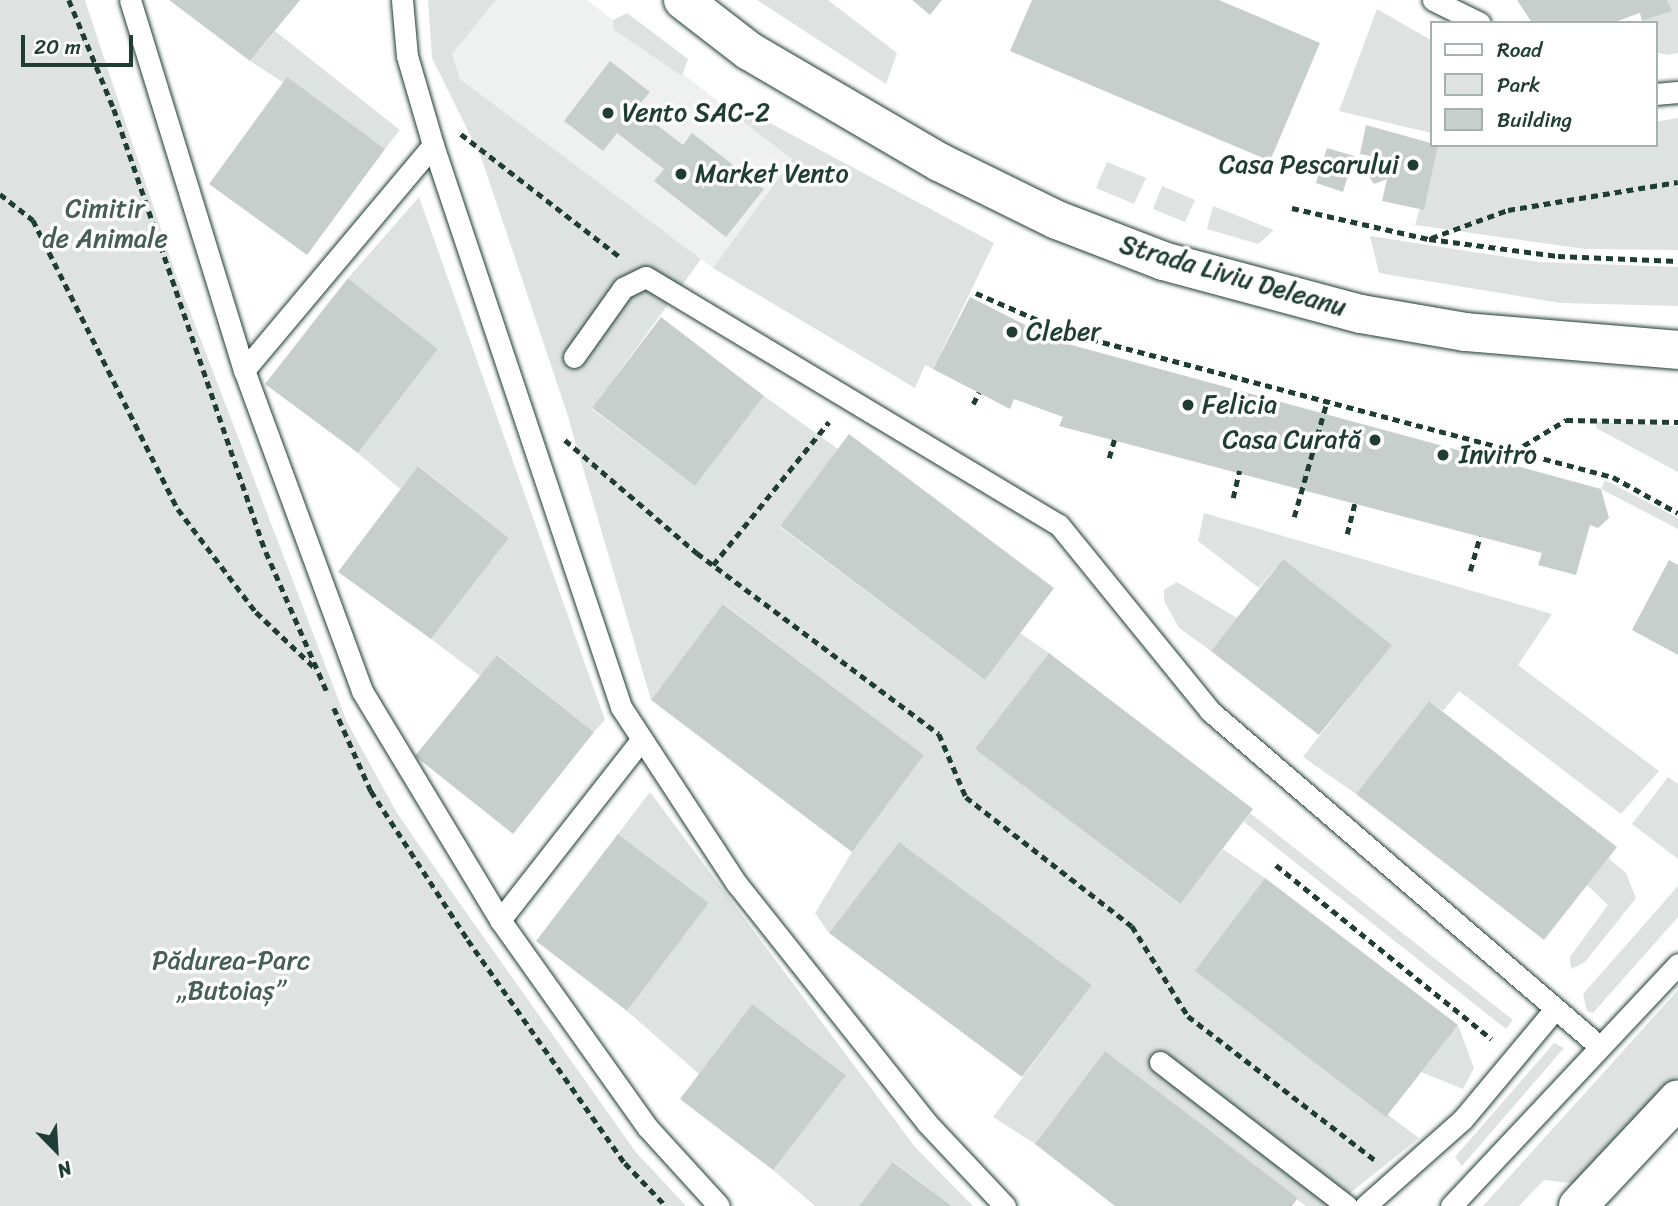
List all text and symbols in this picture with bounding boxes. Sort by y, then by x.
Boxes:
scale bar [24,21,136,65]
legend [1430,21,1657,147]
text: 20 m [34,28,81,66]
text: Road [1497,31,1542,69]
text: Park [1497,66,1540,104]
place label: Vento SAC-2 [622,97,771,129]
text: Building [1497,101,1572,139]
marker: Vento SAC-2 [600,105,616,121]
place label: Casa Pescarului [1218,149,1399,181]
marker: Casa Pescarului [1405,157,1421,173]
place label: Market Vento [695,158,850,190]
marker: Market Vento [673,166,689,182]
park label: Cimitir de Animale [42,193,168,255]
street label: Strada Liviu Deleanu [1116,229,1350,323]
place label: Cleber [1026,316,1101,348]
marker: Cleber [1004,324,1020,340]
place label: Felicia [1202,389,1277,421]
marker: Felicia [1180,397,1196,413]
place label: Casa Curată [1222,424,1361,456]
marker: Casa Curată [1367,432,1383,448]
place label: Invitro [1459,439,1537,471]
marker: Invitro [1433,445,1453,465]
park label: Pădurea-Parc „Butoiaș” [152,945,310,1006]
north arrow [21,1115,91,1185]
text: N [52,1152,77,1187]

